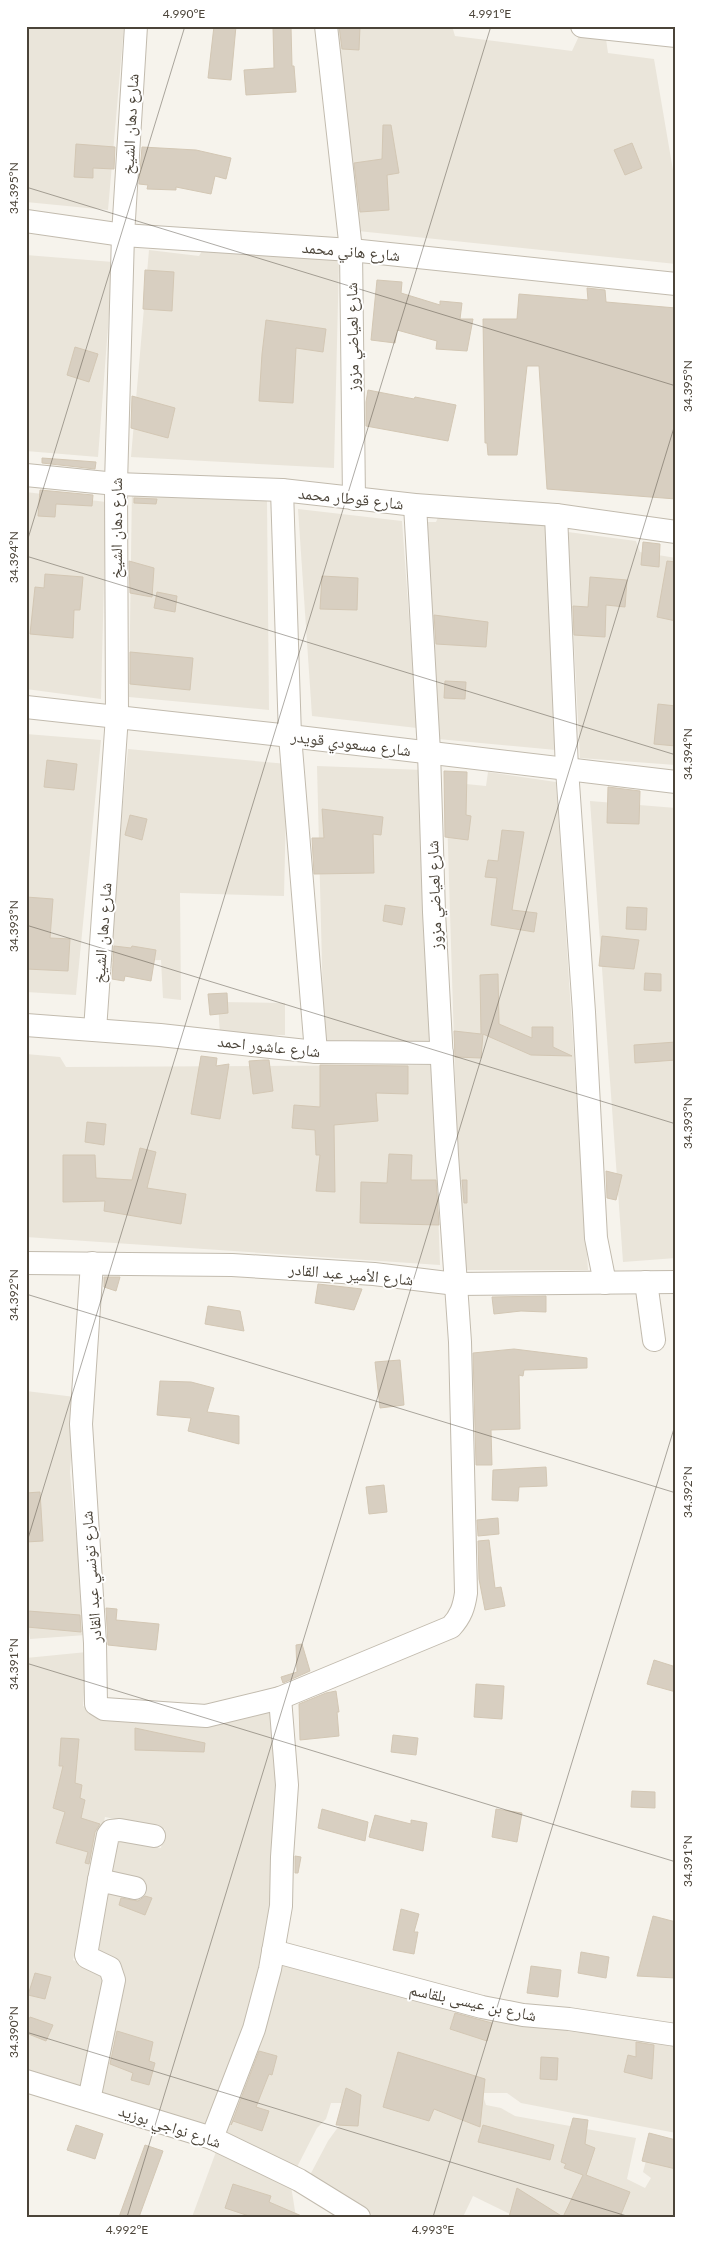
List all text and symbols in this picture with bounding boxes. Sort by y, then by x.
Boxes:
text: 4.990°E [163,6,205,21]
text: 4.991°E [469,6,511,21]
street label: شارع دهان الشيخ [117,73,144,175]
text: 34.395°N [6,162,21,214]
street label: شارع هاني محمد [301,237,401,268]
street label: شارع لعياضي مزوز [341,282,366,393]
text: 34.395°N [680,360,695,412]
street label: شارع دهان الشيخ [106,477,127,579]
street label: شارع قوطار محمد [297,483,405,514]
text: 34.394°N [6,531,21,583]
street label: شارع مسعودي قويدر [289,726,412,763]
text: 34.394°N [680,728,695,780]
street label: شارع لعياضي مزوز [422,840,449,951]
street label: شارع دهان الشيخ [89,882,116,984]
text: 34.393°N [6,900,21,952]
street label: شارع عاشور احمد [217,1031,321,1062]
text: 34.393°N [680,1097,695,1149]
street label: شارع الأمير عبد القادر [287,1259,414,1290]
text: 34.392°N [6,1269,21,1321]
text: 34.392°N [680,1466,695,1518]
street label: شارع تونسي عبد القادر [76,1510,109,1645]
text: 34.391°N [6,1638,21,1690]
text: 34.391°N [680,1835,695,1887]
street label: شارع بن عيسى بلقاسم [407,1979,538,2026]
text: 34.390°N [6,2006,21,2058]
street label: شارع نواجي بوزيد [115,2100,224,2155]
text: 4.992°E [106,2222,148,2237]
text: 4.993°E [412,2222,454,2237]

